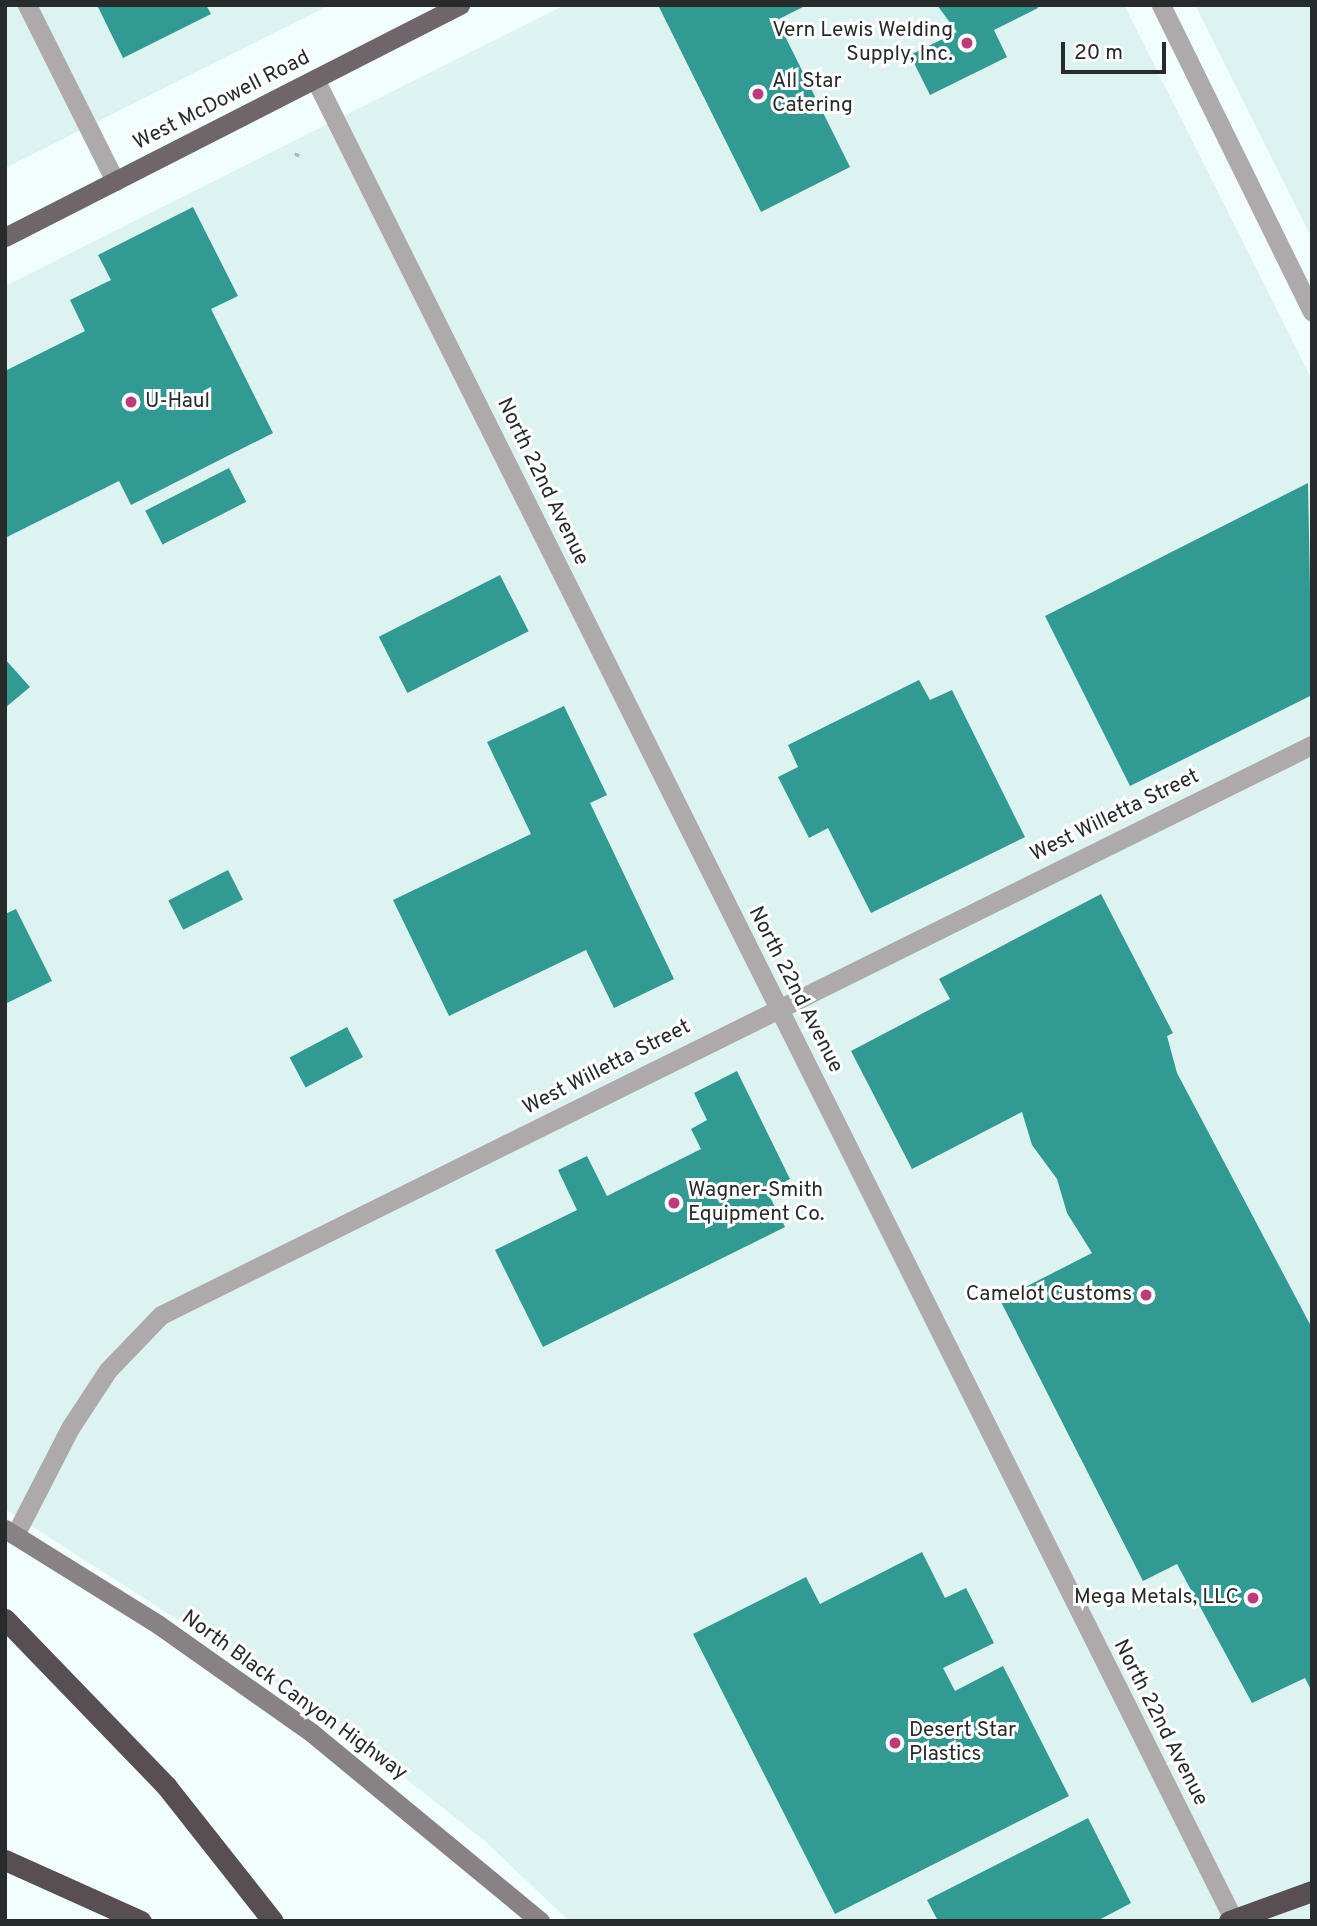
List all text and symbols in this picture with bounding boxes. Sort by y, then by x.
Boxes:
place label: Vern Lewis Welding Supply, Inc. [772,18,953,68]
scale bar [1065,28,1170,72]
marker: Vern Lewis Welding Supply, Inc. [959,35,975,51]
text: 20 m [1074,40,1123,67]
street label: West McDowell Road [130,46,314,156]
place label: All Star Catering [772,69,853,119]
marker: All Star Catering [750,86,766,102]
place label: U-Haul [145,389,210,415]
marker: U-Haul [123,394,139,410]
street label: North 22nd Avenue [490,394,594,570]
street label: West Willetta Street [1026,764,1204,868]
street label: North 22nd Avenue [742,902,848,1078]
street label: West Willetta Street [519,1015,695,1121]
place label: Wagner-Smith Equipment Co. [688,1178,825,1228]
marker: Wagner-Smith Equipment Co. [666,1195,682,1211]
place label: Camelot Customs [966,1282,1132,1308]
marker: Camelot Customs [1138,1287,1154,1303]
place label: Mega Metals, LLC [1074,1585,1239,1611]
marker: Mega Metals, LLC [1245,1590,1261,1606]
street label: North Black Canyon Highway [176,1606,412,1786]
street label: North 22nd Avenue [1107,1635,1213,1811]
place label: Desert Star Plastics [909,1718,1016,1768]
marker: Desert Star Plastics [887,1735,903,1751]

